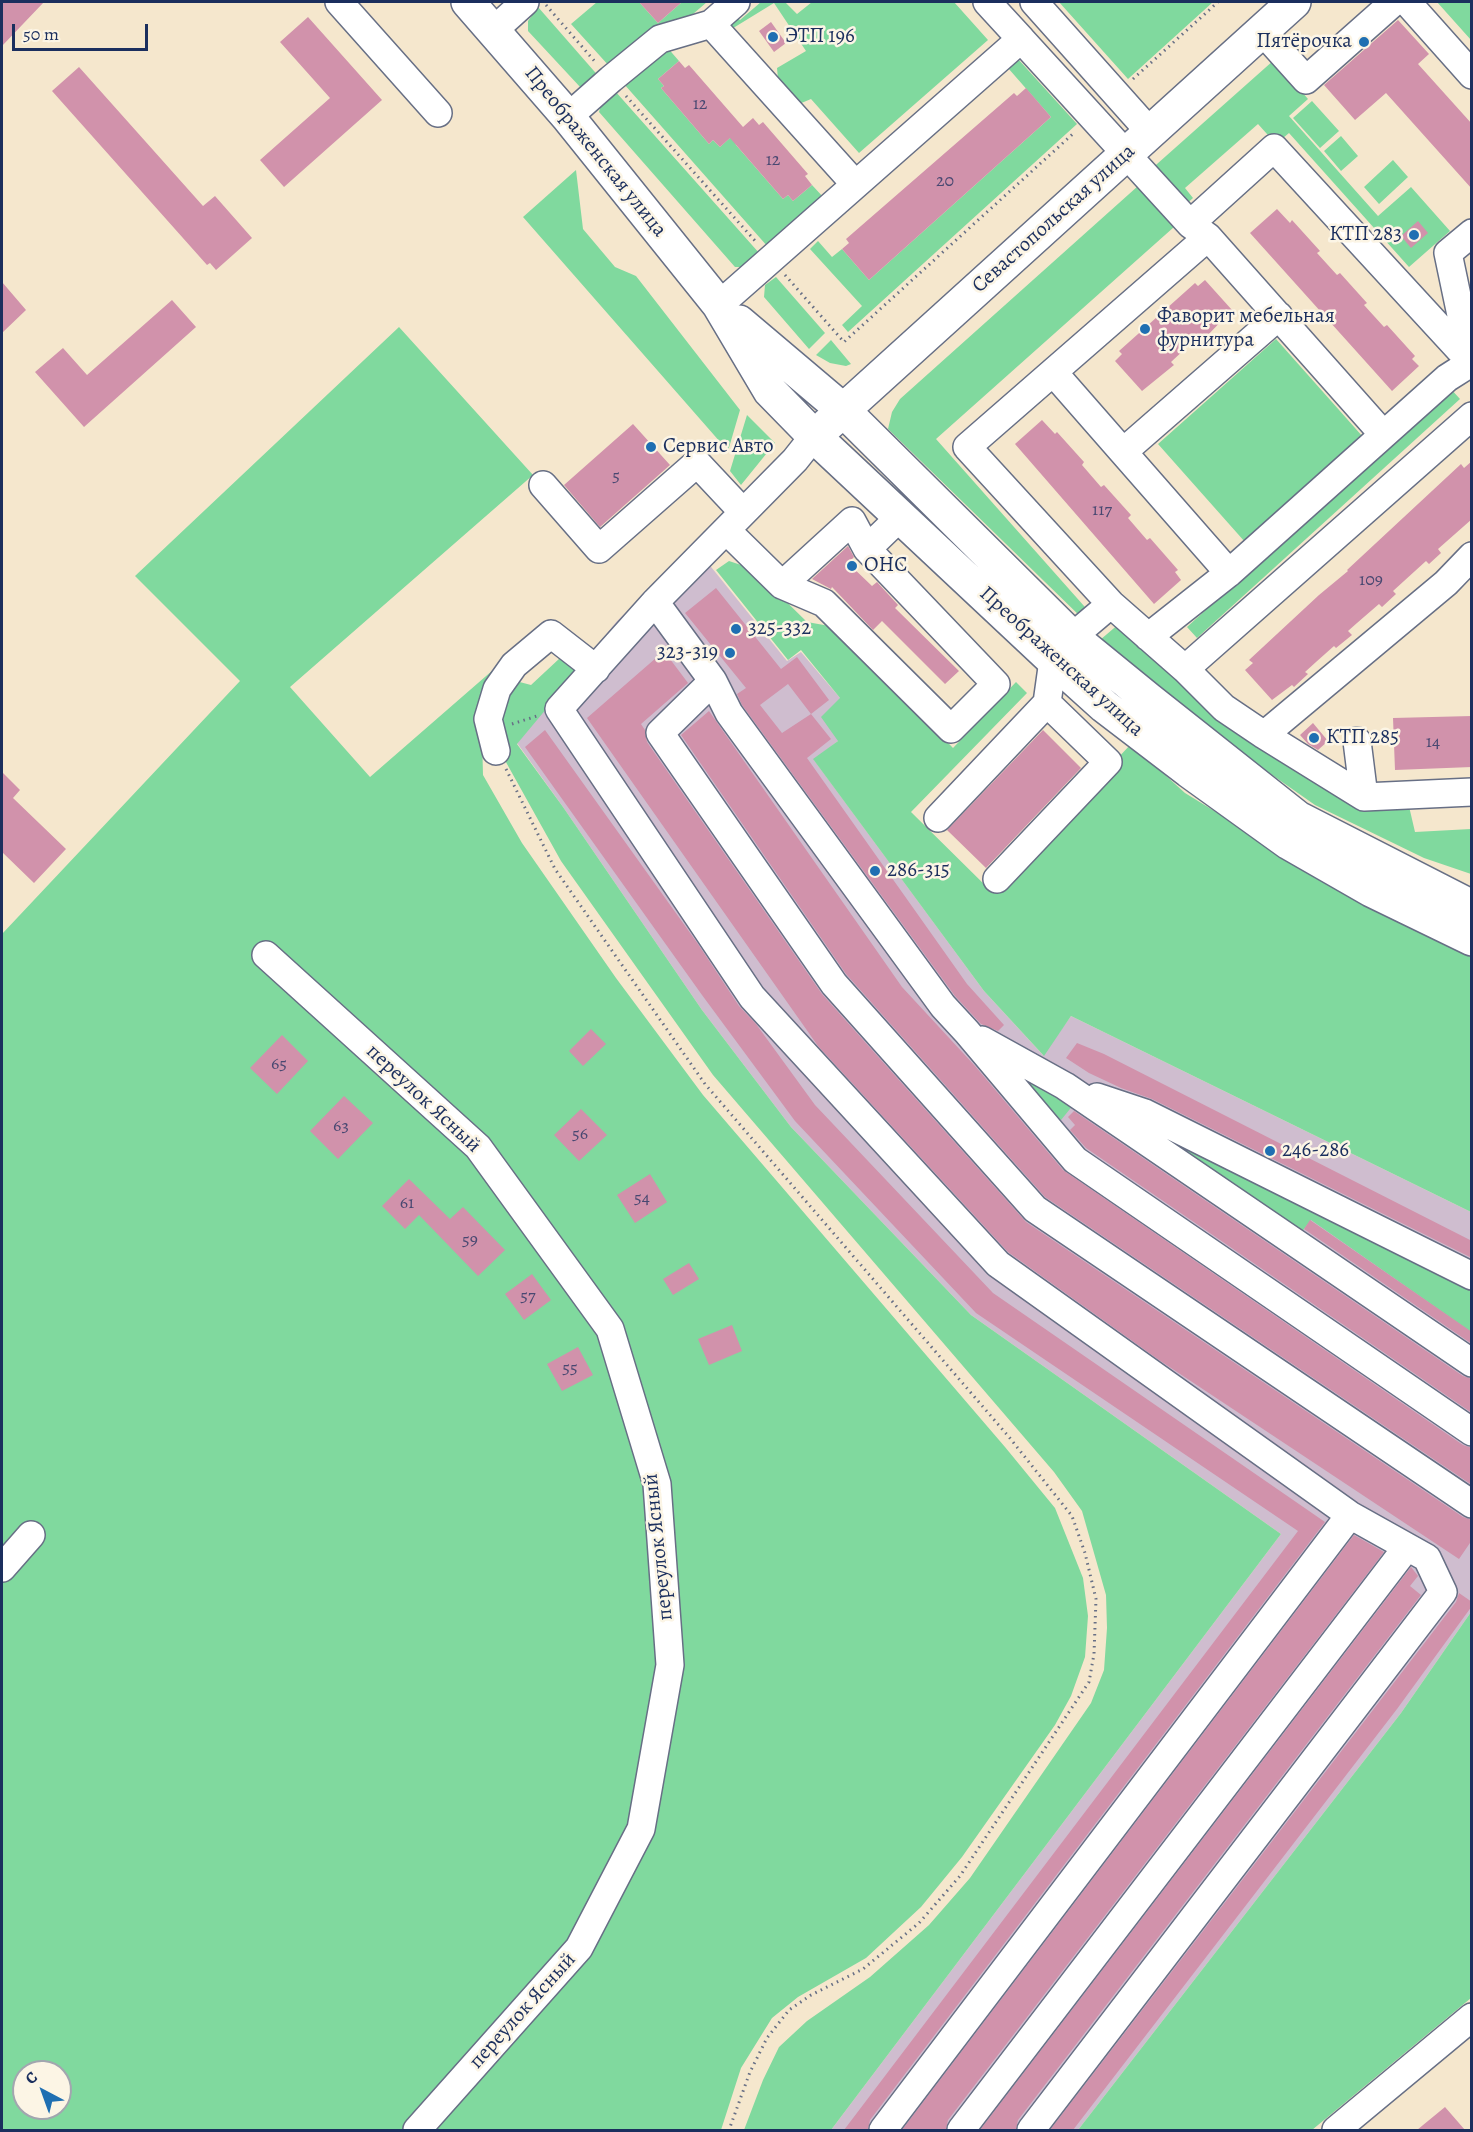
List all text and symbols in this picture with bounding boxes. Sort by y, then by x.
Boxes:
scale bar [15,12,152,50]
text: 50 m [23,22,59,46]
place label: ЭТП 196 [785,24,855,50]
place label: Пятёрочка [1256,29,1352,55]
marker: ЭТП 196 [766,30,780,44]
marker: Пятёрочка [1357,35,1371,49]
street label: Преображенская улица [518,62,672,242]
house number: 12 [693,94,707,116]
street label: Севастопольская улица [967,139,1141,299]
house number: 12 [766,150,780,172]
house number: 20 [936,171,954,193]
place label: КТП 283 [1329,222,1402,248]
marker: КТП 283 [1407,228,1421,242]
place label: Фаворит мебельная фурнитура [1157,304,1335,354]
marker: Фаворит мебельная фурнитура [1138,322,1152,336]
place label: Сервис Авто [663,434,774,460]
marker: Сервис Авто [644,440,658,454]
house number: 5 [612,466,620,488]
house number: 117 [1092,500,1112,522]
place label: ОНС [864,553,908,579]
marker: ОНС [845,559,859,573]
house number: 109 [1359,570,1383,592]
street label: Преображенская улица [974,582,1148,742]
place label: 325-332 [748,616,811,642]
marker: 325-332 [729,622,743,636]
place label: 323-319 [657,640,718,666]
marker: 323-319 [723,646,737,660]
place label: КТП 285 [1326,725,1399,751]
marker: КТП 285 [1307,731,1321,745]
house number: 14 [1426,732,1440,754]
place label: 286-315 [887,858,950,884]
marker: 286-315 [868,864,882,878]
street label: переулок Ясный [360,1039,486,1159]
house number: 65 [271,1054,287,1076]
house number: 63 [333,1116,349,1138]
house number: 56 [572,1124,588,1146]
place label: 246-286 [1282,1138,1349,1164]
marker: 246-286 [1263,1144,1277,1158]
house number: 54 [634,1188,650,1210]
house number: 61 [400,1193,414,1215]
house number: 59 [462,1230,478,1252]
house number: 57 [520,1286,536,1308]
house number: 55 [562,1358,578,1380]
street label: переулок Ясный [639,1472,679,1622]
street label: переулок Ясный [464,1948,582,2074]
north arrow [12,2060,72,2120]
text: С [21,2066,42,2089]

